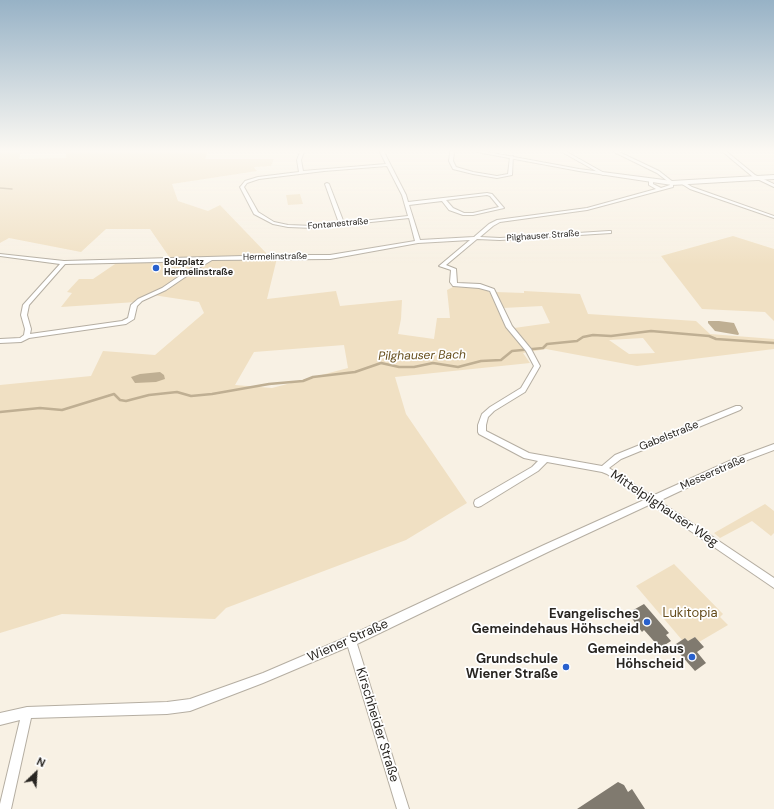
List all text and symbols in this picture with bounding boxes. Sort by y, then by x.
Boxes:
street label: Fontanestraße [307,216,369,232]
street label: Pilghauser Straße [506,228,580,244]
street label: Hermelinstraße [243,251,307,263]
place label: Bolzplatz Hermelinstraße [164,258,233,279]
marker: Bolzplatz Hermelinstraße [151,263,161,273]
water label: Pilghauser Bach [378,348,466,364]
street label: Gabelstraße [637,418,701,454]
street label: Messerstraße [678,453,748,493]
street label: Mittelpilghauser Weg [607,467,721,551]
park label: Lukitopia [663,606,717,622]
place label: Evangelisches Gemeindehaus Höhscheid [471,607,639,638]
street label: Wiener Straße [305,616,391,666]
marker: Evangelisches Gemeindehaus Höhscheid [642,617,652,627]
place label: Gemeindehaus Höhscheid [588,642,684,673]
place label: Grundschule Wiener Straße [466,652,558,683]
marker: Gemeindehaus Höhscheid [687,652,697,662]
marker: Grundschule Wiener Straße [561,662,571,672]
street label: Kirschheider Straße [352,666,402,784]
north arrow [16,753,56,793]
text: N [34,754,48,770]

